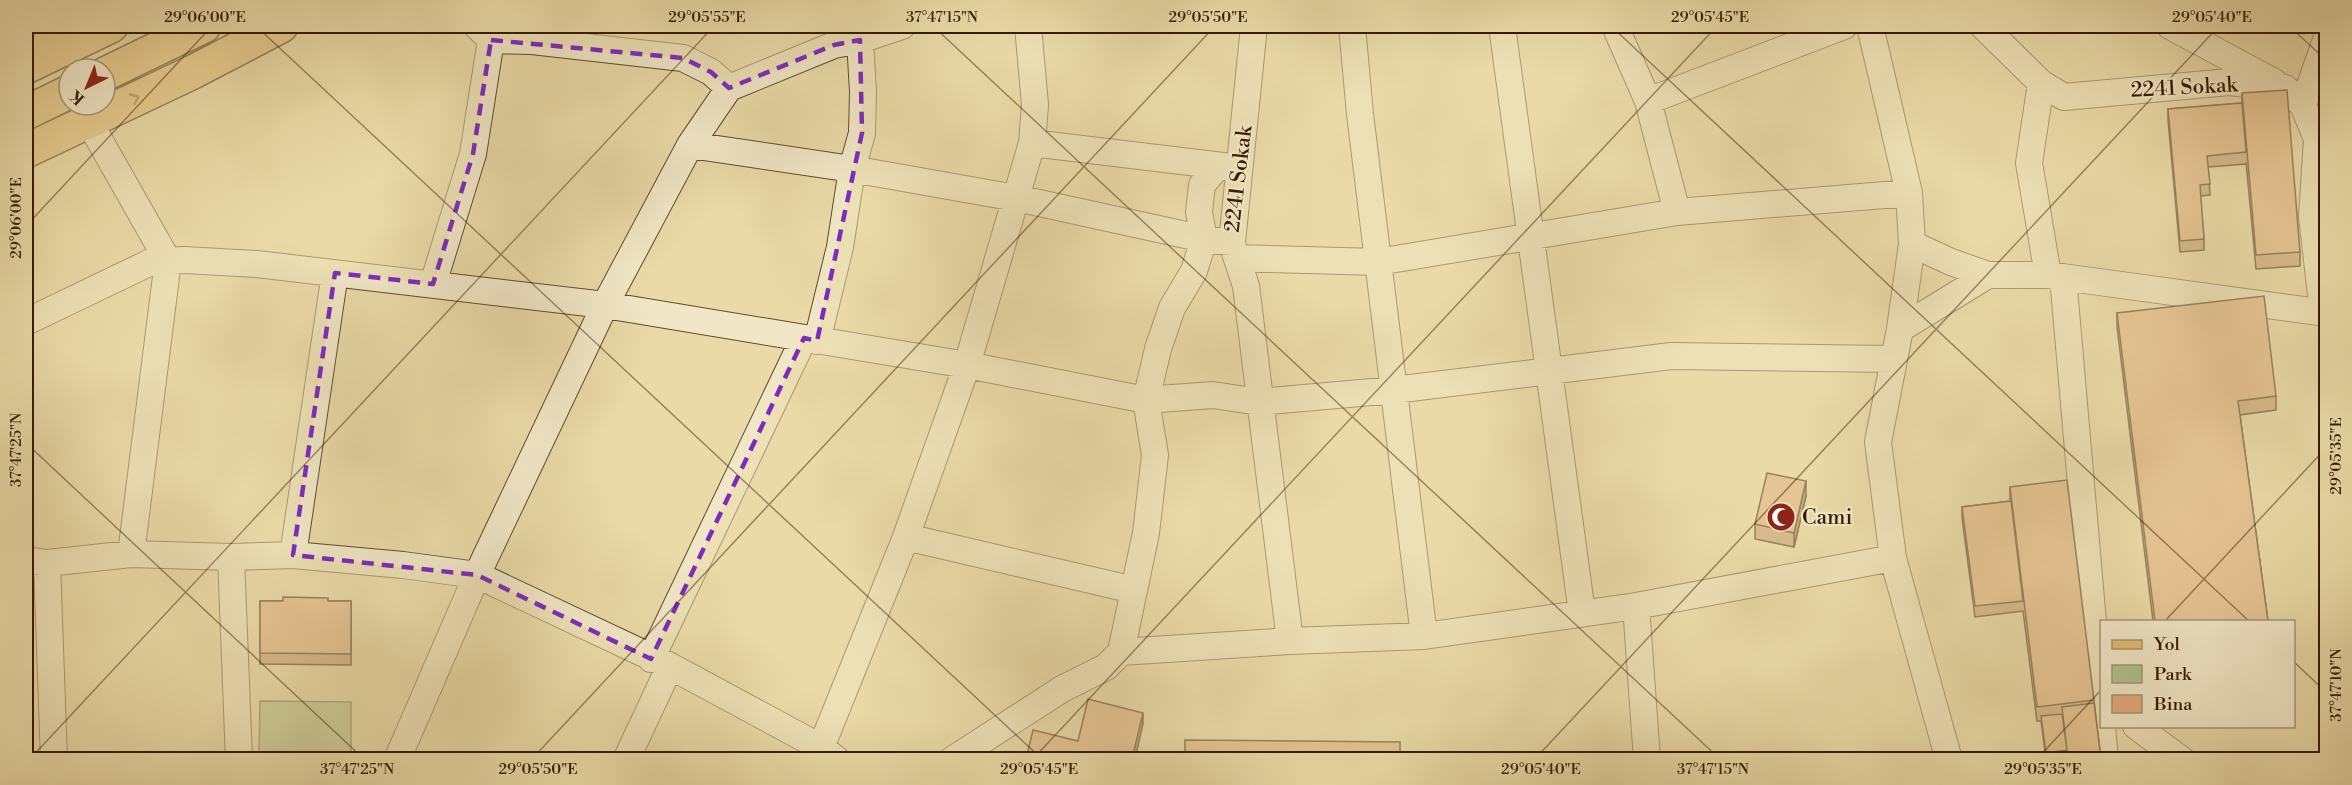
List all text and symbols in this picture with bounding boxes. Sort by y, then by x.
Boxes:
text: 29°06'00"E [164,8,246,27]
text: 29°05'55"E [668,8,746,27]
text: 37°47'15"N [906,8,978,27]
text: 29°05'50"E [1168,8,1248,27]
text: 29°05'45"E [1671,8,1749,27]
text: 29°05'40"E [2172,8,2252,27]
north arrow [57,57,117,117]
street label: 2241 Sokak [2130,72,2239,104]
text: K [65,85,89,109]
one-way arrow [128,94,139,106]
street label: 2241 Sokak [1220,123,1259,234]
text: 29°06'00"E [7,177,26,259]
text: 37°47'25"N [7,413,26,487]
text: 29°05'35"E [2327,417,2346,495]
mosque icon: Cami [1765,501,1797,533]
place label: Cami [1802,505,1852,531]
legend [2100,620,2295,728]
text: Yol [2153,633,2181,656]
text: 37°47'10"N [2327,648,2346,722]
text: Park [2154,663,2193,686]
text: Bina [2153,693,2193,716]
text: 37°47'25"N [320,760,394,779]
text: 29°05'50"E [498,760,578,779]
text: 29°05'45"E [1000,760,1078,779]
text: 29°05'40"E [1501,760,1581,779]
text: 37°47'15"N [1677,760,1749,779]
text: 29°05'35"E [2004,760,2082,779]

